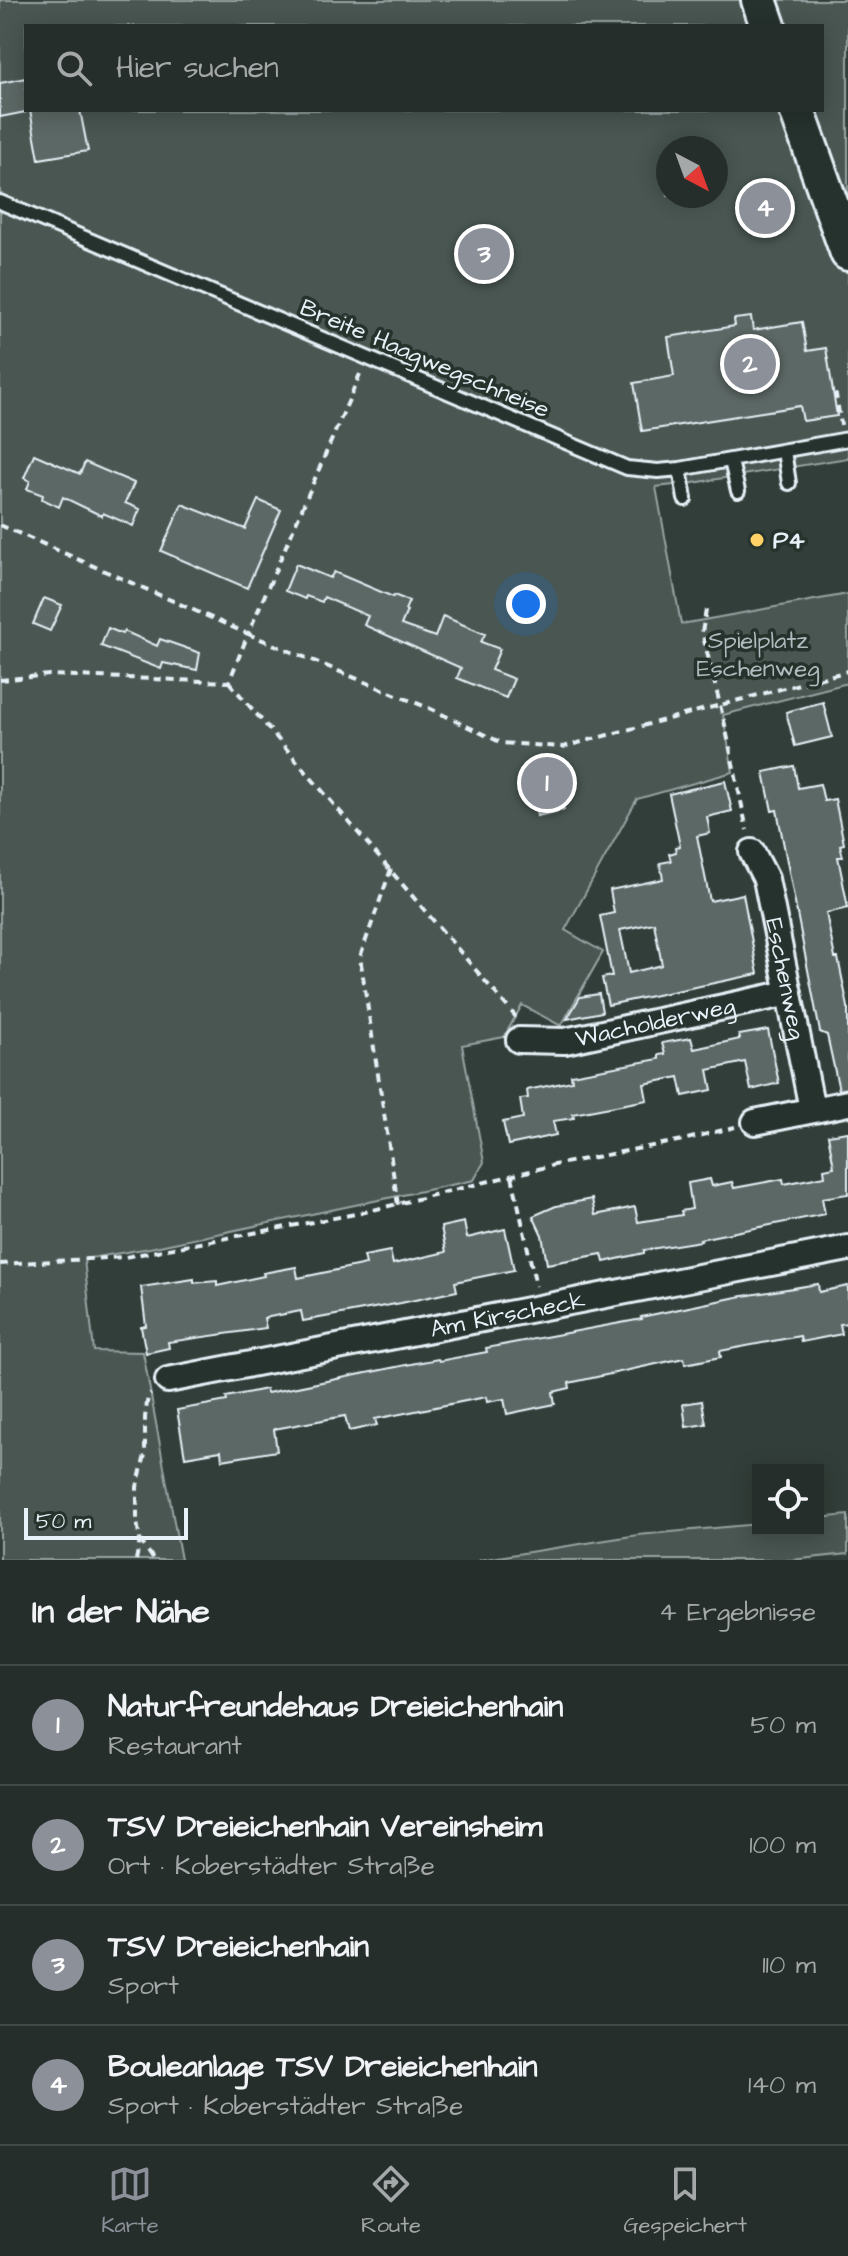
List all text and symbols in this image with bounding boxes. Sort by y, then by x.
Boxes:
search box [24,24,824,112]
icon: search [52,46,96,90]
text: Hier suchen [116,47,279,89]
north arrow [656,136,728,208]
pin: 4 [739,178,791,238]
pin: 3 [458,224,510,284]
street label: Breite Haagwegschneise [294,291,555,428]
pin: 2 [724,334,776,394]
place label: P4 [773,524,805,558]
marker: P4 [748,531,766,549]
your location [506,584,546,624]
park label: Spielplatz Eschenweg [696,624,820,687]
pin: 1 [521,753,573,813]
street label: Eschenweg [756,915,814,1043]
street label: Wacholderweg [572,989,738,1056]
street label: Am Kirscheck [427,1283,588,1347]
map controls [752,1464,824,1536]
button: locate [752,1464,824,1536]
scale bar [24,1504,188,1540]
text: 50 m [36,1506,91,1537]
text: In der Nähe [32,1588,210,1636]
text: 4 Ergebnisse [659,1594,816,1630]
text: Naturfreundehaus Dreieichenhain [108,1686,563,1728]
text: 1 [56,1707,60,1743]
text: 50 m [751,1707,816,1743]
text: Restaurant [108,1728,242,1764]
text: TSV Dreieichenhain Vereinsheim [108,1806,542,1848]
text: 2 [51,1827,65,1863]
text: 100 m [749,1827,816,1863]
text: Ort · Koberstädter Straße [108,1848,435,1884]
text: TSV Dreieichenhain [108,1926,369,1968]
text: 3 [51,1947,65,1983]
text: 110 m [762,1947,816,1983]
text: Sport [108,1968,179,2004]
text: Bouleanlage TSV Dreieichenhain [108,2046,537,2088]
text: 4 [49,2067,67,2103]
text: 140 m [748,2067,816,2103]
text: Sport · Koberstädter Straße [108,2088,463,2124]
tab: Karte [101,2162,159,2241]
tab: Route [361,2162,421,2241]
tab: Gespeichert [623,2162,747,2241]

